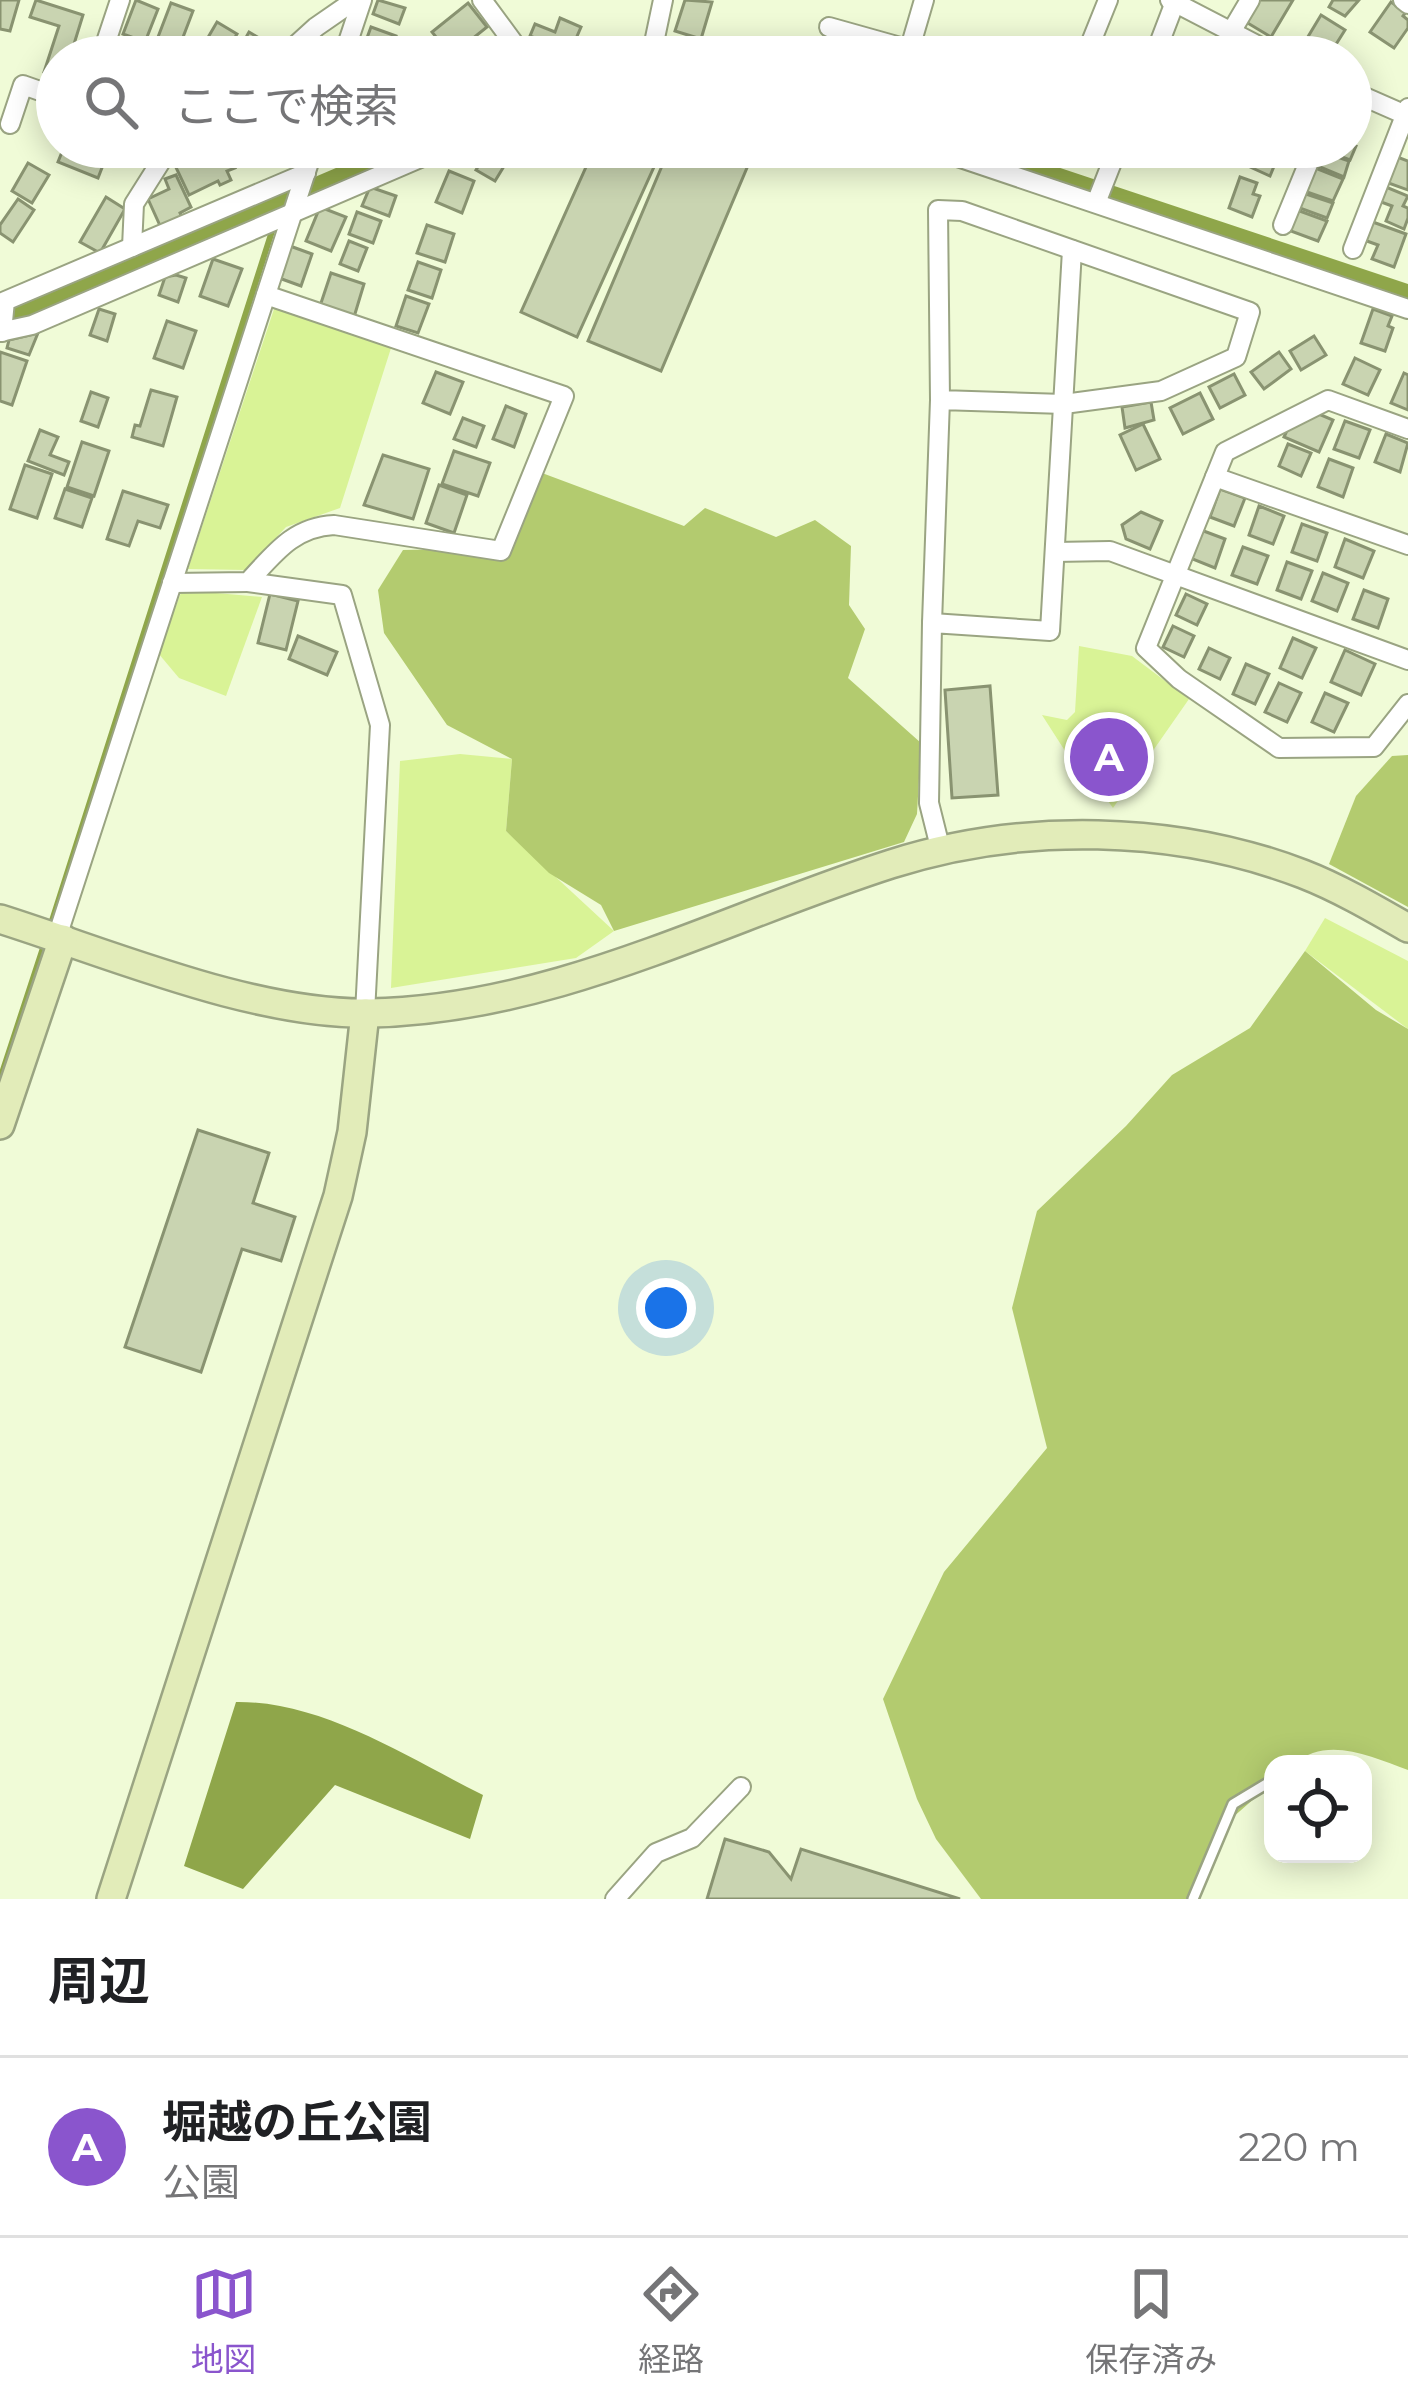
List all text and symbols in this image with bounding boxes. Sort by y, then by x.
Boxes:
search box [36,36,1372,168]
icon: search [78,69,144,135]
text: ここで検索 [174,78,399,133]
pin: A [1070,712,1148,802]
your location [636,1278,696,1338]
map controls [1264,1755,1372,1863]
button: locate [1264,1755,1372,1863]
text: 周辺 [48,1950,150,2012]
text: 堀越の丘公園 [162,2094,432,2149]
text: A [72,2123,102,2171]
text: 220 m [1238,2123,1360,2171]
text: 公園 [162,2158,240,2206]
tab: 地図 [191,2261,257,2381]
tab: 経路 [638,2261,704,2381]
tab: 保存済み [1085,2261,1217,2381]

